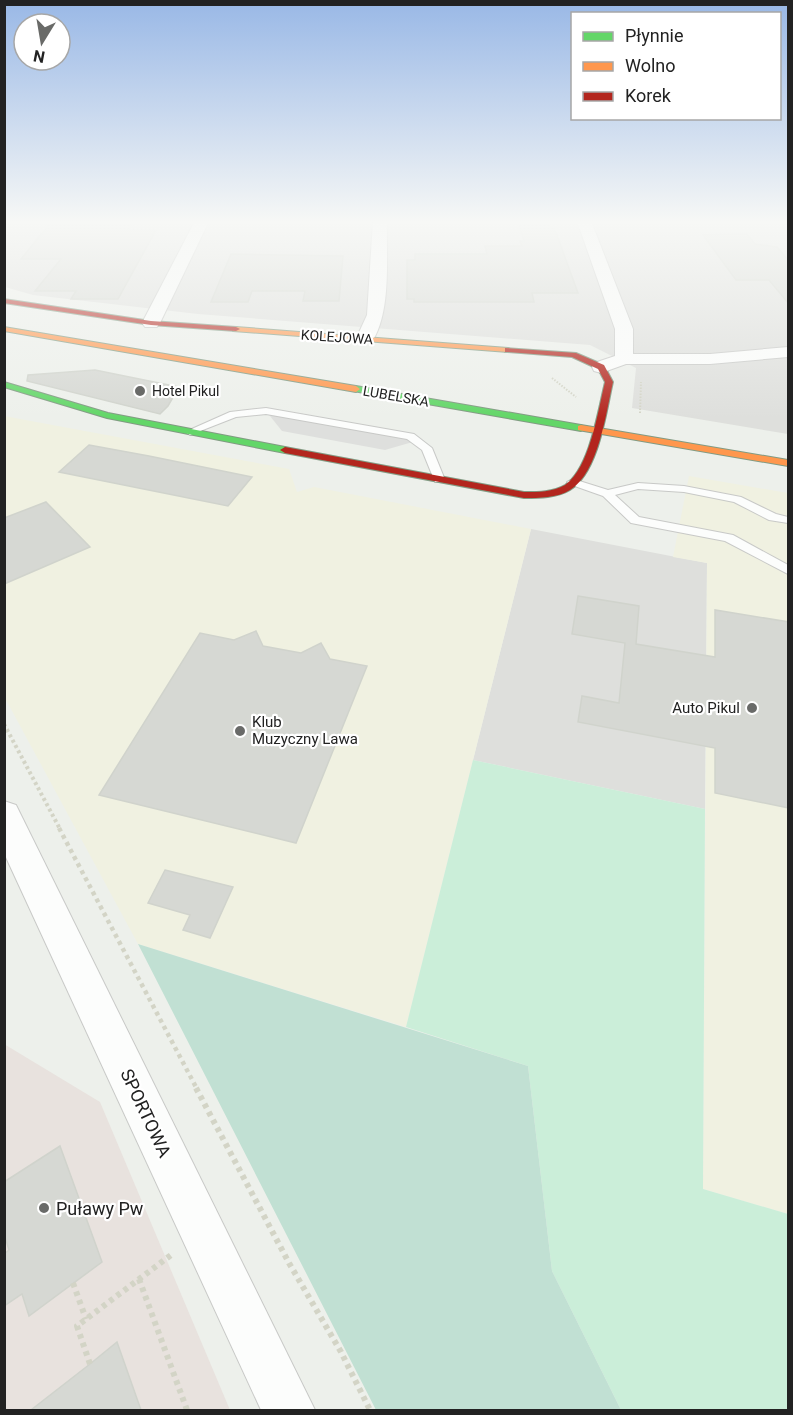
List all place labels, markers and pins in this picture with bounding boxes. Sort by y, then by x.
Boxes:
place label: Hotel Pikul [152,383,219,399]
marker: Hotel Pikul [133,384,147,398]
place label: Auto Pikul [672,699,740,717]
marker: Auto Pikul [745,701,759,715]
place label: Klub Muzyczny Lawa [252,713,358,748]
marker: Klub Muzyczny Lawa [233,724,247,738]
place label: Puławy Pw [56,1198,144,1219]
marker: Puławy Pw [37,1201,51,1215]

